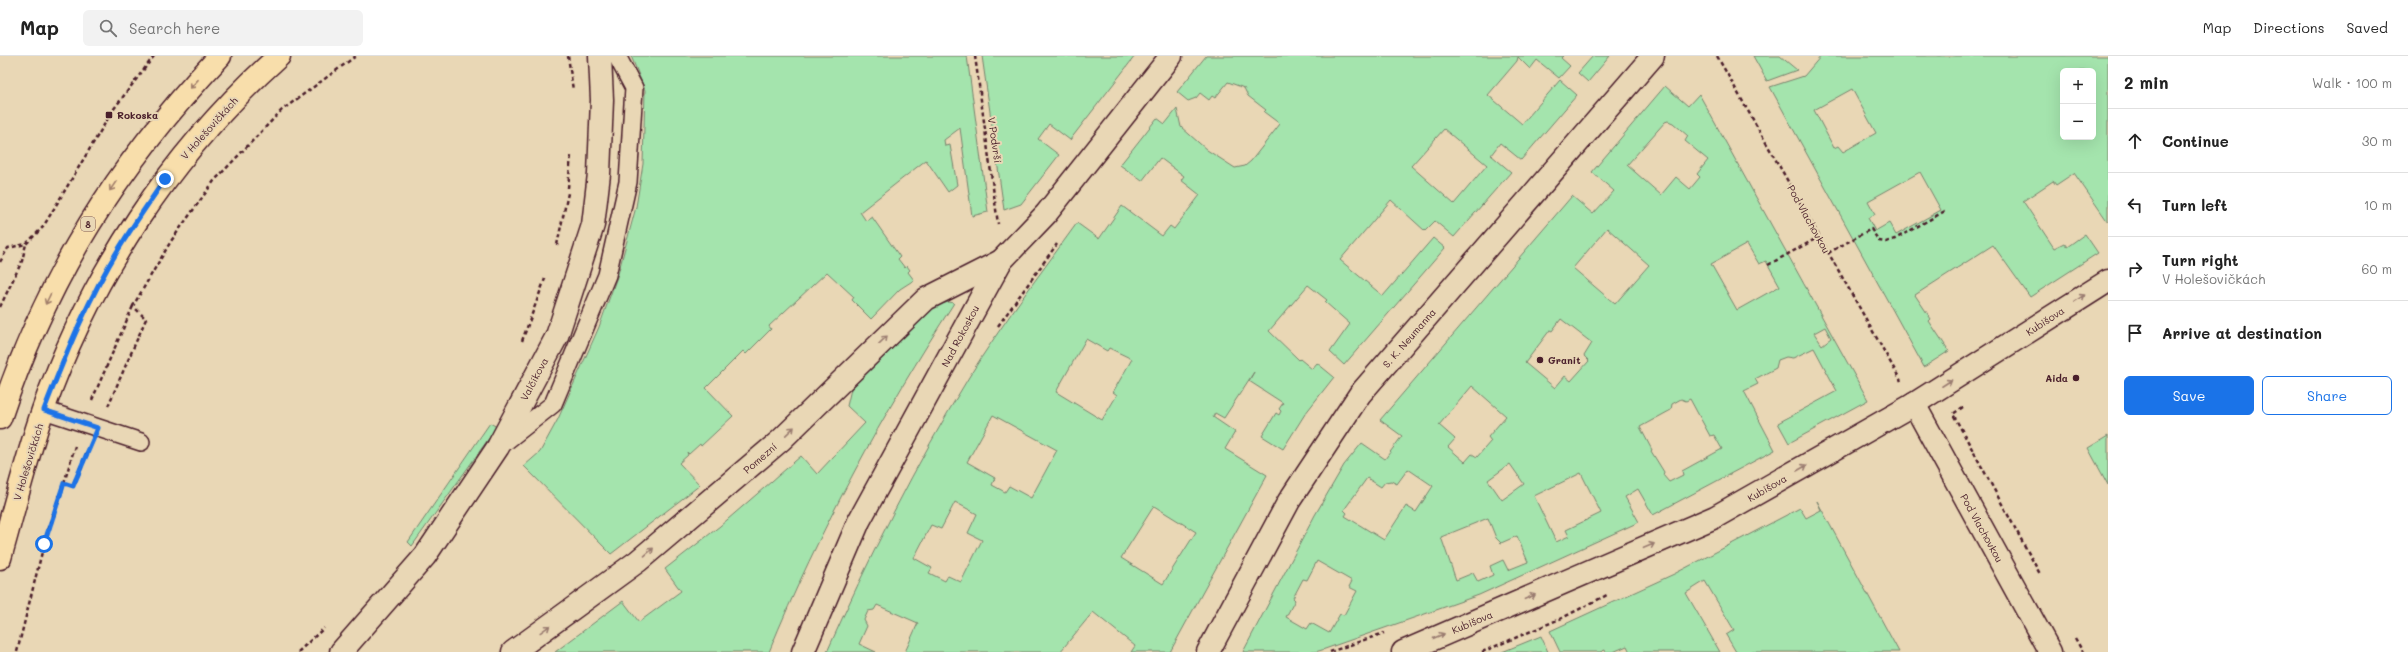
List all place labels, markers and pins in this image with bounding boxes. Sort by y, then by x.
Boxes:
place label: Rokoska [117,108,158,122]
marker: Rokoska [104,110,114,120]
place label: Granit [1548,353,1581,367]
marker: Granit [1535,355,1545,365]
place label: Aida [2045,371,2068,385]
marker: Aida [2071,373,2081,383]

